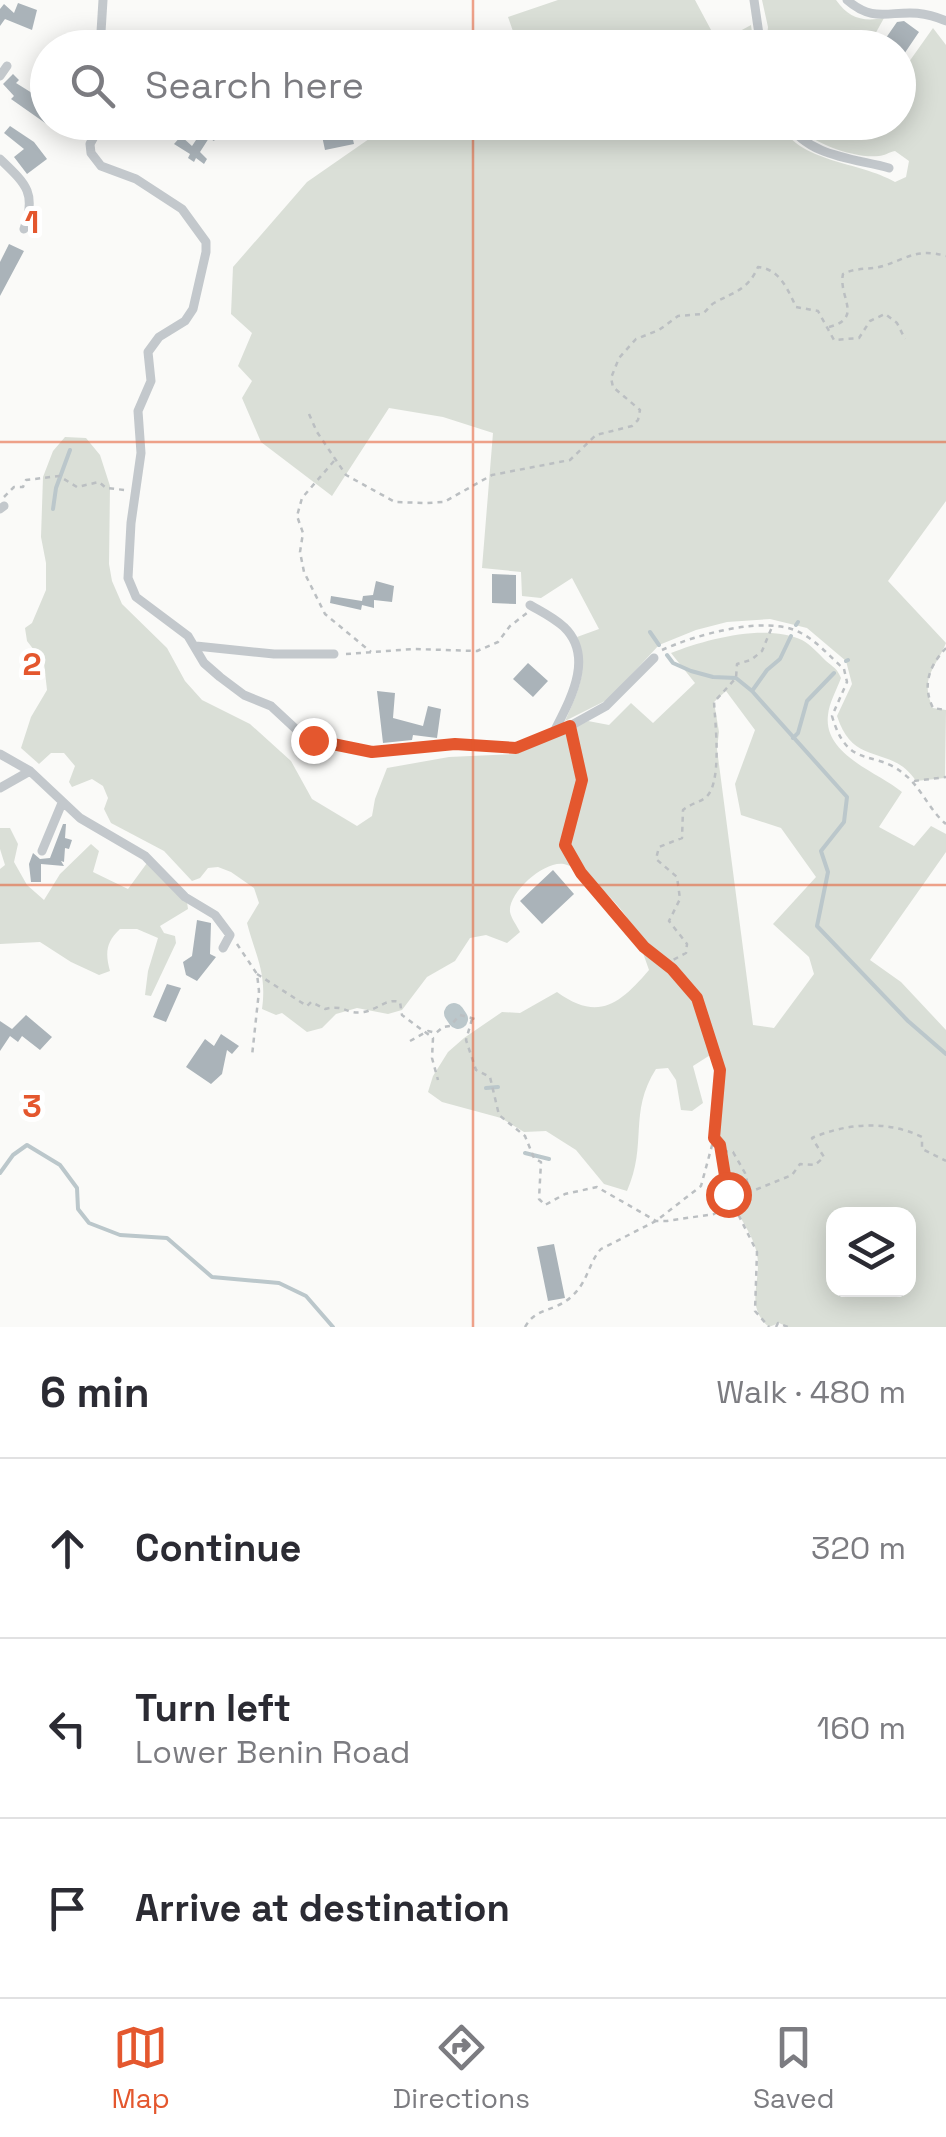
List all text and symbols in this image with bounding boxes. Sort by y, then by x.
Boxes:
search box [30,30,916,140]
icon: search [65,58,120,113]
text: Search here [145,61,364,109]
text: 1 [25,202,39,242]
text: 2 [22,644,42,684]
route end [291,718,337,764]
text: 3 [22,1086,42,1126]
route start [706,1172,752,1218]
map controls [826,1207,916,1297]
button: layers [826,1207,916,1297]
text: 6 min [40,1366,150,1419]
text: Walk · 480 m [716,1372,906,1412]
icon: ahead [40,1521,95,1576]
text: Continue [135,1524,301,1572]
text: 320 m [811,1528,906,1568]
text: Turn left [135,1684,291,1732]
icon: left [40,1701,95,1756]
text: 160 m [817,1708,906,1748]
text: Lower Benin Road [135,1732,410,1772]
icon: arrive [40,1881,95,1936]
text: Arrive at destination [135,1884,510,1932]
tab: Map [111,2020,170,2116]
tab: Directions [393,2020,530,2116]
tab: Saved [753,2020,835,2116]

